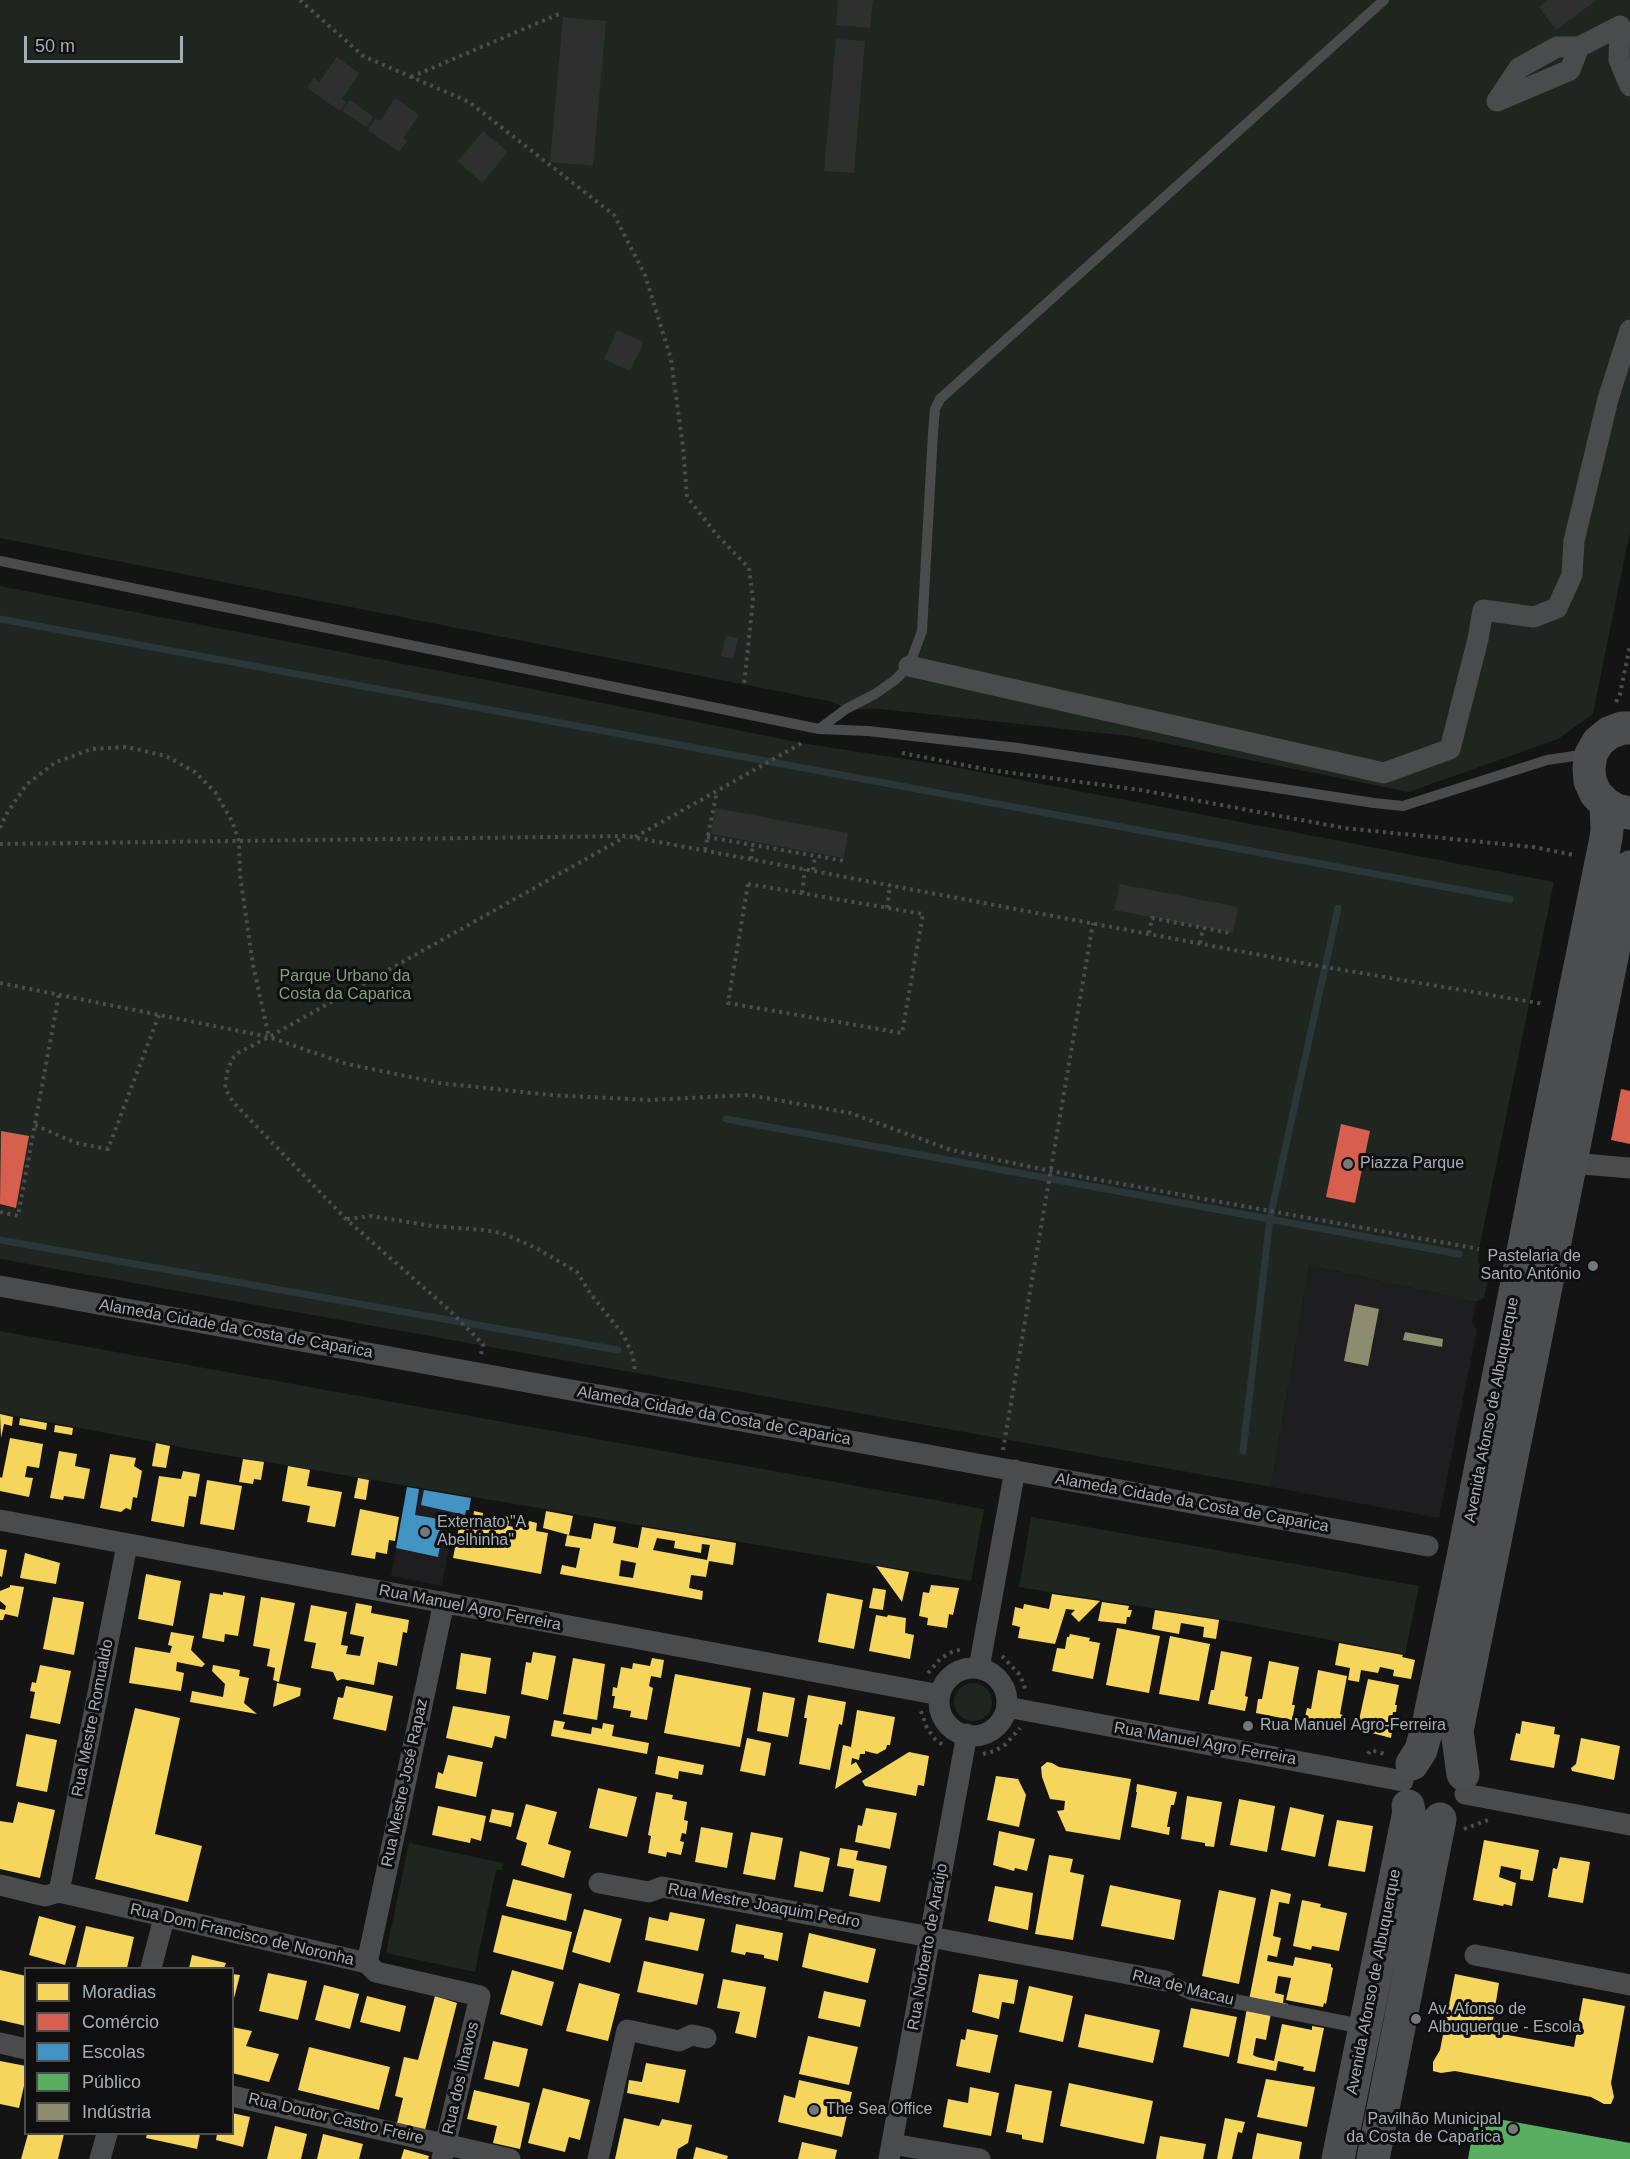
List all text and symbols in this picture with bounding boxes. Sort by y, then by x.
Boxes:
scale bar [27,24,186,62]
text: 50 m [35,36,75,56]
park label: Parque Urbano da Costa da Caparica [279,967,411,1005]
place label: Piazza Parque [1360,1154,1464,1174]
marker: Piazza Parque [1341,1157,1355,1171]
place label: Pastelaria de Santo António [1480,1247,1581,1285]
marker: Pastelaria de Santo António [1586,1259,1600,1273]
street label: Alameda Cidade da Costa de Caparica [98,1295,374,1363]
street label: Avenida Afonso de Albuquerque [1461,1296,1523,1524]
street label: Alameda Cidade da Costa de Caparica [576,1382,852,1450]
street label: Alameda Cidade da Costa de Caparica [1054,1469,1330,1537]
place label: Externato "A Abelhinha" [437,1513,526,1551]
marker: Externato "A Abelhinha" [418,1525,432,1539]
street label: Rua Manuel Agro Ferreira [377,1581,563,1635]
street label: Rua Mestre Romualdo [68,1638,118,1798]
street label: Rua Mestre José Rapaz [378,1697,432,1869]
place label: Rua Manuel Agro-Ferreira [1260,1716,1446,1736]
street label: Rua Manuel Agro Ferreira [1112,1718,1298,1770]
marker: Rua Manuel Agro-Ferreira [1241,1719,1255,1733]
street label: Rua Norberto de Araújo [904,1862,952,2032]
street label: Avenida Afonso de Albuquerque [1343,1868,1405,2096]
street label: Rua Mestre Joaquim Pedro [666,1880,862,1932]
street label: Rua Dom Francisco de Noronha [128,1900,356,1970]
street label: Rua de Macau [1130,1966,1236,2010]
legend [24,1967,234,2135]
text: Moradias [82,1982,156,2002]
place label: Av. Afonso de Albuquerque - Escola [1428,2000,1581,2038]
text: Comércio [82,2012,159,2032]
marker: Av. Afonso de Albuquerque - Escola [1409,2012,1423,2026]
street label: Rua dos Ílhavos [439,2020,483,2136]
text: Escolas [82,2042,145,2062]
text: Público [82,2072,141,2092]
street label: Rua Doutor Castro Freire [246,2089,426,2149]
place label: The Sea Office [826,2100,932,2120]
text: Indústria [82,2102,151,2122]
marker: The Sea Office [807,2103,821,2117]
place label: Pavilhão Municipal da Costa de Caparica [1346,2110,1501,2148]
marker: Pavilhão Municipal da Costa de Caparica [1506,2122,1520,2136]

